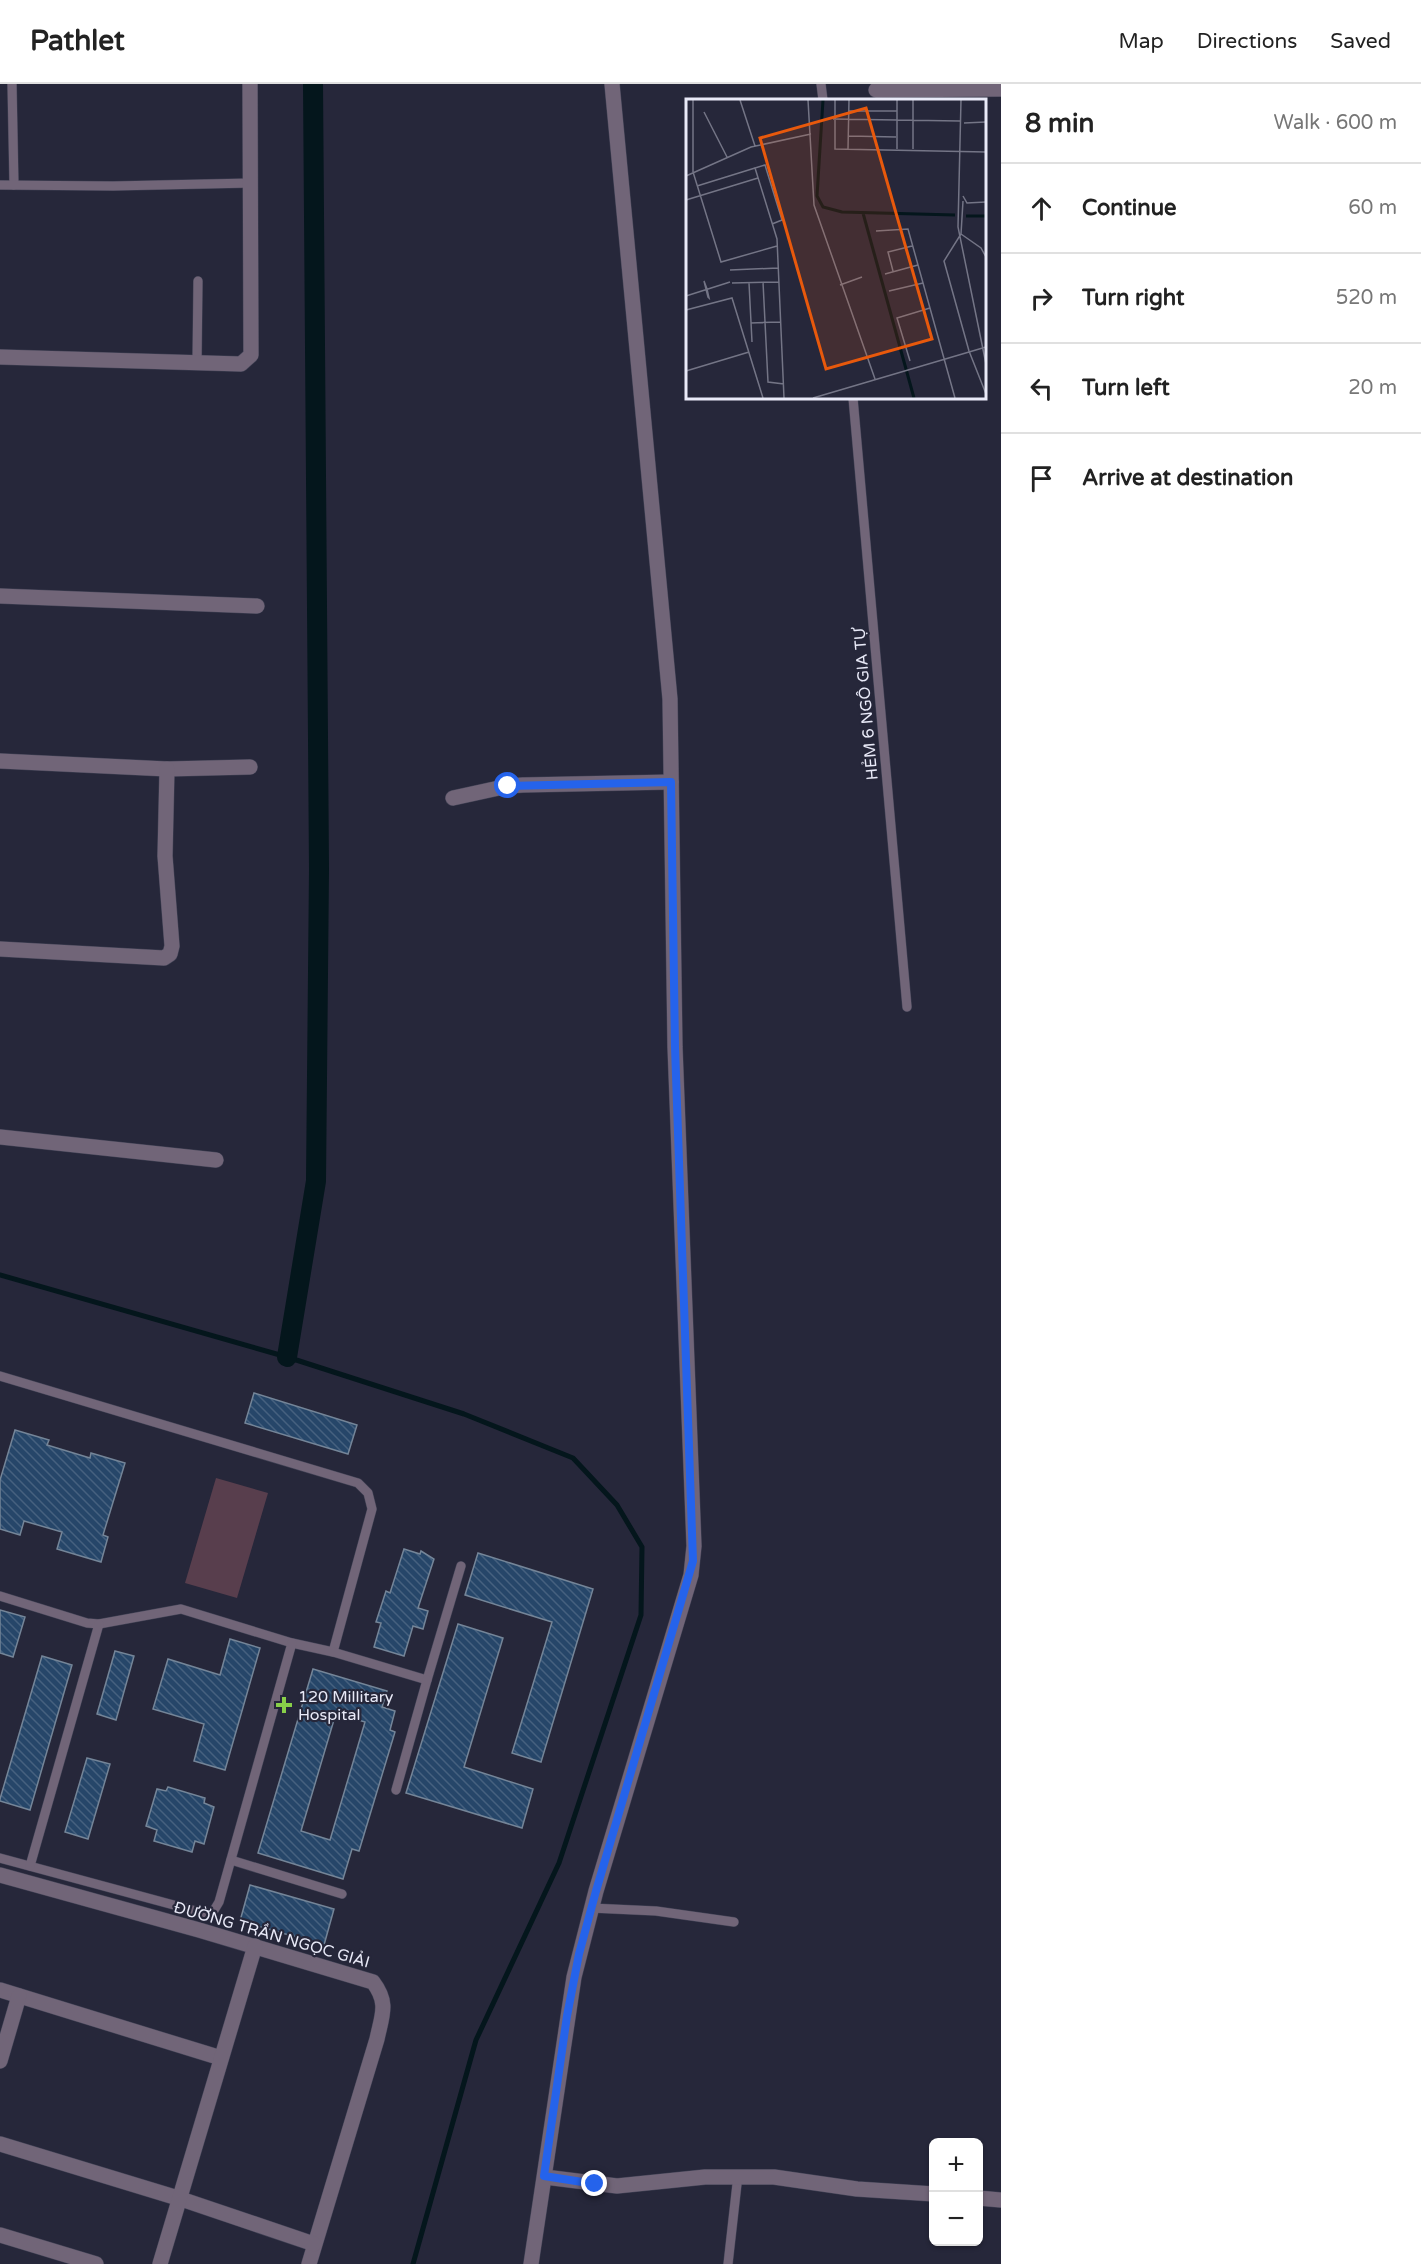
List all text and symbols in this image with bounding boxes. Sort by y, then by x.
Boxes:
text: Pathlet [30,24,125,58]
text: Map [1118,29,1164,54]
text: Directions [1197,29,1297,54]
text: Saved [1330,29,1391,54]
inset map [686,99,986,399]
text: 8 min [1025,108,1094,139]
text: Walk · 600 m [1274,111,1397,135]
icon: ahead [1025,192,1058,225]
text: Continue [1082,195,1177,221]
text: 60 m [1348,196,1397,220]
icon: right [1025,282,1058,315]
text: Turn right [1082,285,1184,311]
text: 520 m [1336,286,1397,310]
icon: left [1025,372,1058,405]
text: Turn left [1082,375,1170,401]
text: 20 m [1348,376,1397,400]
icon: arrive [1025,462,1058,495]
text: Arrive at destination [1082,465,1293,491]
street label: HẺM 6 NGÔ GIA TỰ [849,625,883,781]
route start [494,772,520,798]
place label: 120 Millitary Hospital [298,1687,394,1725]
marker: 120 Millitary Hospital [275,1696,293,1714]
street label: ĐƯỜNG TRẦN NGỌC GIẢI [171,1897,372,1973]
map controls [929,2138,983,2246]
button: + [929,2138,983,2192]
route end [581,2170,607,2196]
button: − [929,2192,983,2246]

